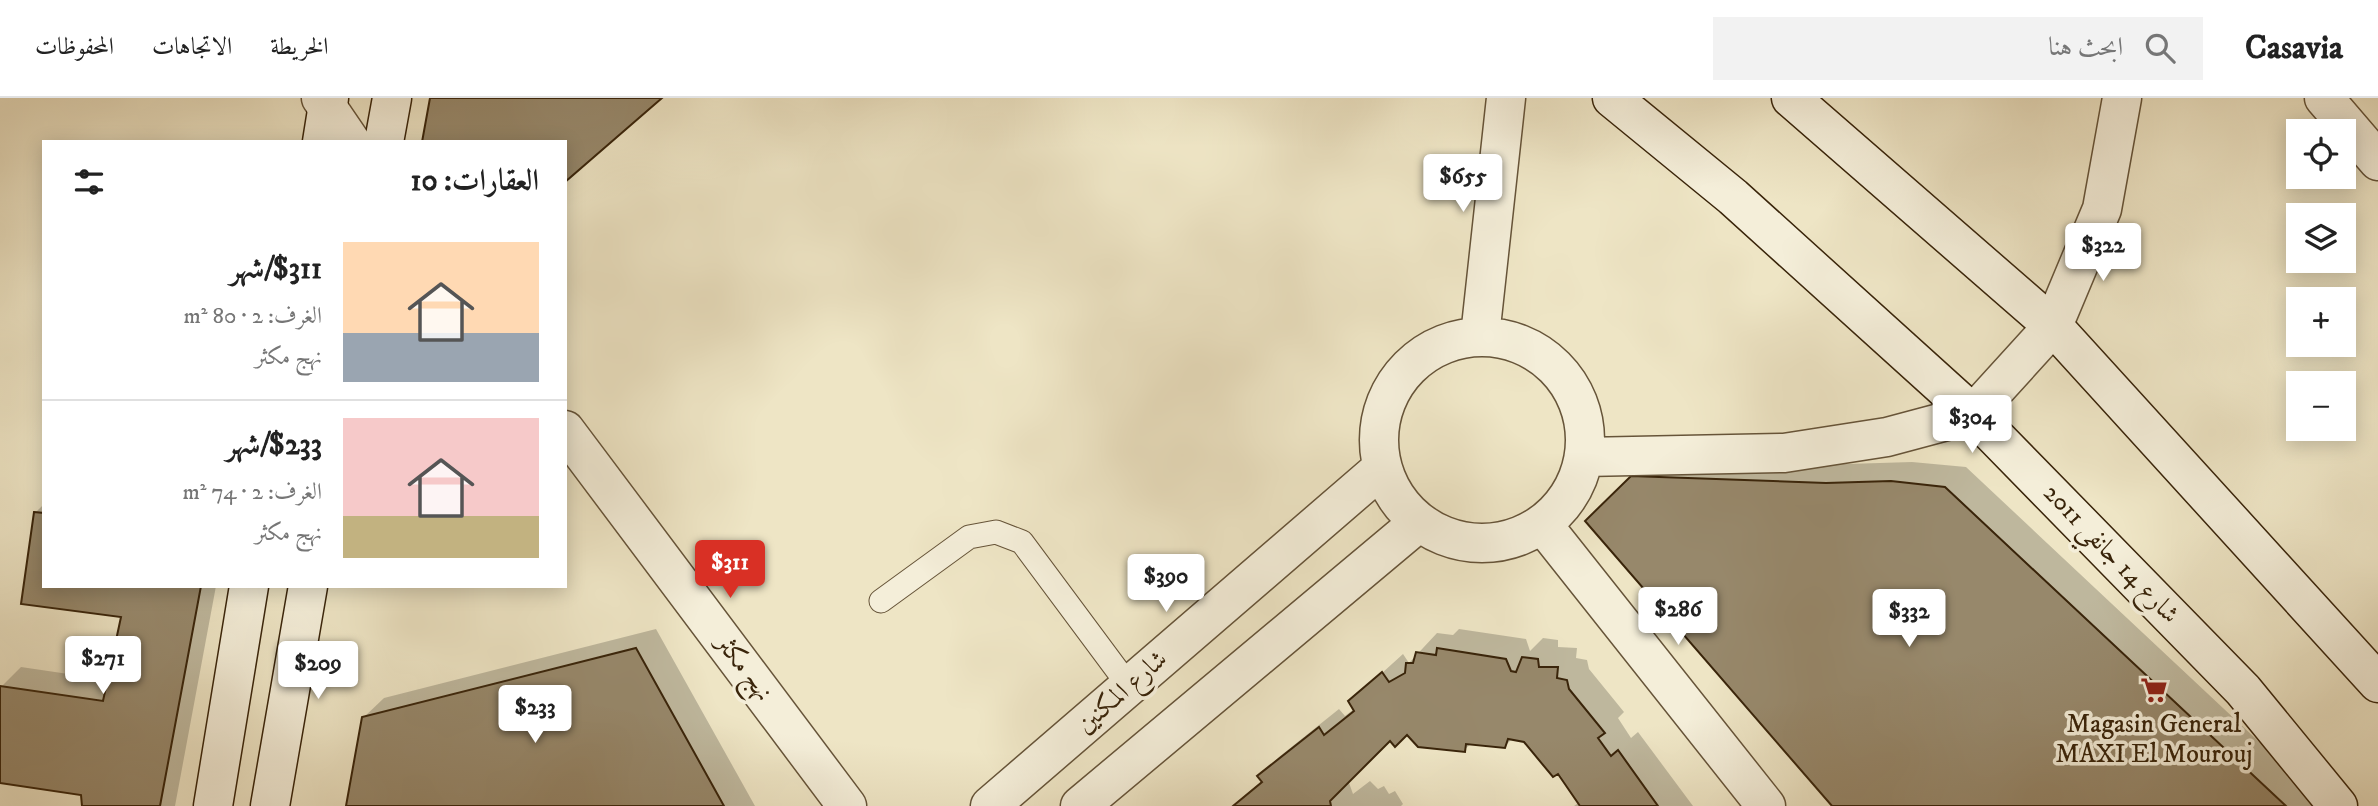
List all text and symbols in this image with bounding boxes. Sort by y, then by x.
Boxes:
search box [1713,17,2203,80]
text: Casavia [2245,28,2343,69]
icon: search [2141,29,2179,67]
text: ابحث هنا [2048,31,2123,64]
text: المحفوظات [35,32,114,62]
text: الاتجاهات [152,32,232,62]
text: الخريطة [270,32,329,62]
map controls [2286,119,2356,441]
button: locate [2286,119,2356,189]
pin: $655 [1422,155,1504,214]
text: $655 [1439,162,1487,191]
icon: filters [70,163,108,201]
text: العقارات: 10 [410,163,539,200]
button: layers [2286,203,2356,273]
pin: $322 [2062,223,2144,283]
text: $322 [2081,231,2125,260]
text: $311/شهر [230,251,322,288]
icon: home [399,270,483,354]
button: + [2286,287,2356,357]
text: الغرف: 2 · 80 m² [184,302,322,331]
text: نهج مكثر [255,343,322,372]
button: − [2286,371,2356,441]
pin: $304 [1931,396,2013,455]
text: $304 [1949,403,1995,432]
text: $233/شهر [226,427,322,464]
icon: home [399,446,483,530]
street label: شارع 14 جانفي 2011 [2030,477,2186,637]
text: الغرف: 2 · 74 m² [182,478,322,507]
text: نهج مكثر [255,519,322,548]
pin: $311 [689,540,771,600]
text: $311 [711,548,749,577]
pin: $390 [1125,554,1207,614]
text: $390 [1144,562,1188,591]
pin: $286 [1637,588,1719,647]
pin: $332 [1868,589,1950,649]
text: $286 [1654,595,1702,624]
text: $332 [1888,597,1930,626]
street label: نهج مكثر [701,625,780,712]
pin: $271 [62,636,144,696]
pin: $209 [277,642,359,701]
street label: شارع المكنين [1069,643,1177,744]
text: $271 [81,644,125,673]
text: $209 [294,649,342,678]
supermarket icon: Magasin General MAXI El Mourouj [2139,675,2169,705]
pin: $233 [494,686,576,745]
text: $233 [514,693,556,722]
place label: Magasin General MAXI El Mourouj [2056,708,2252,771]

